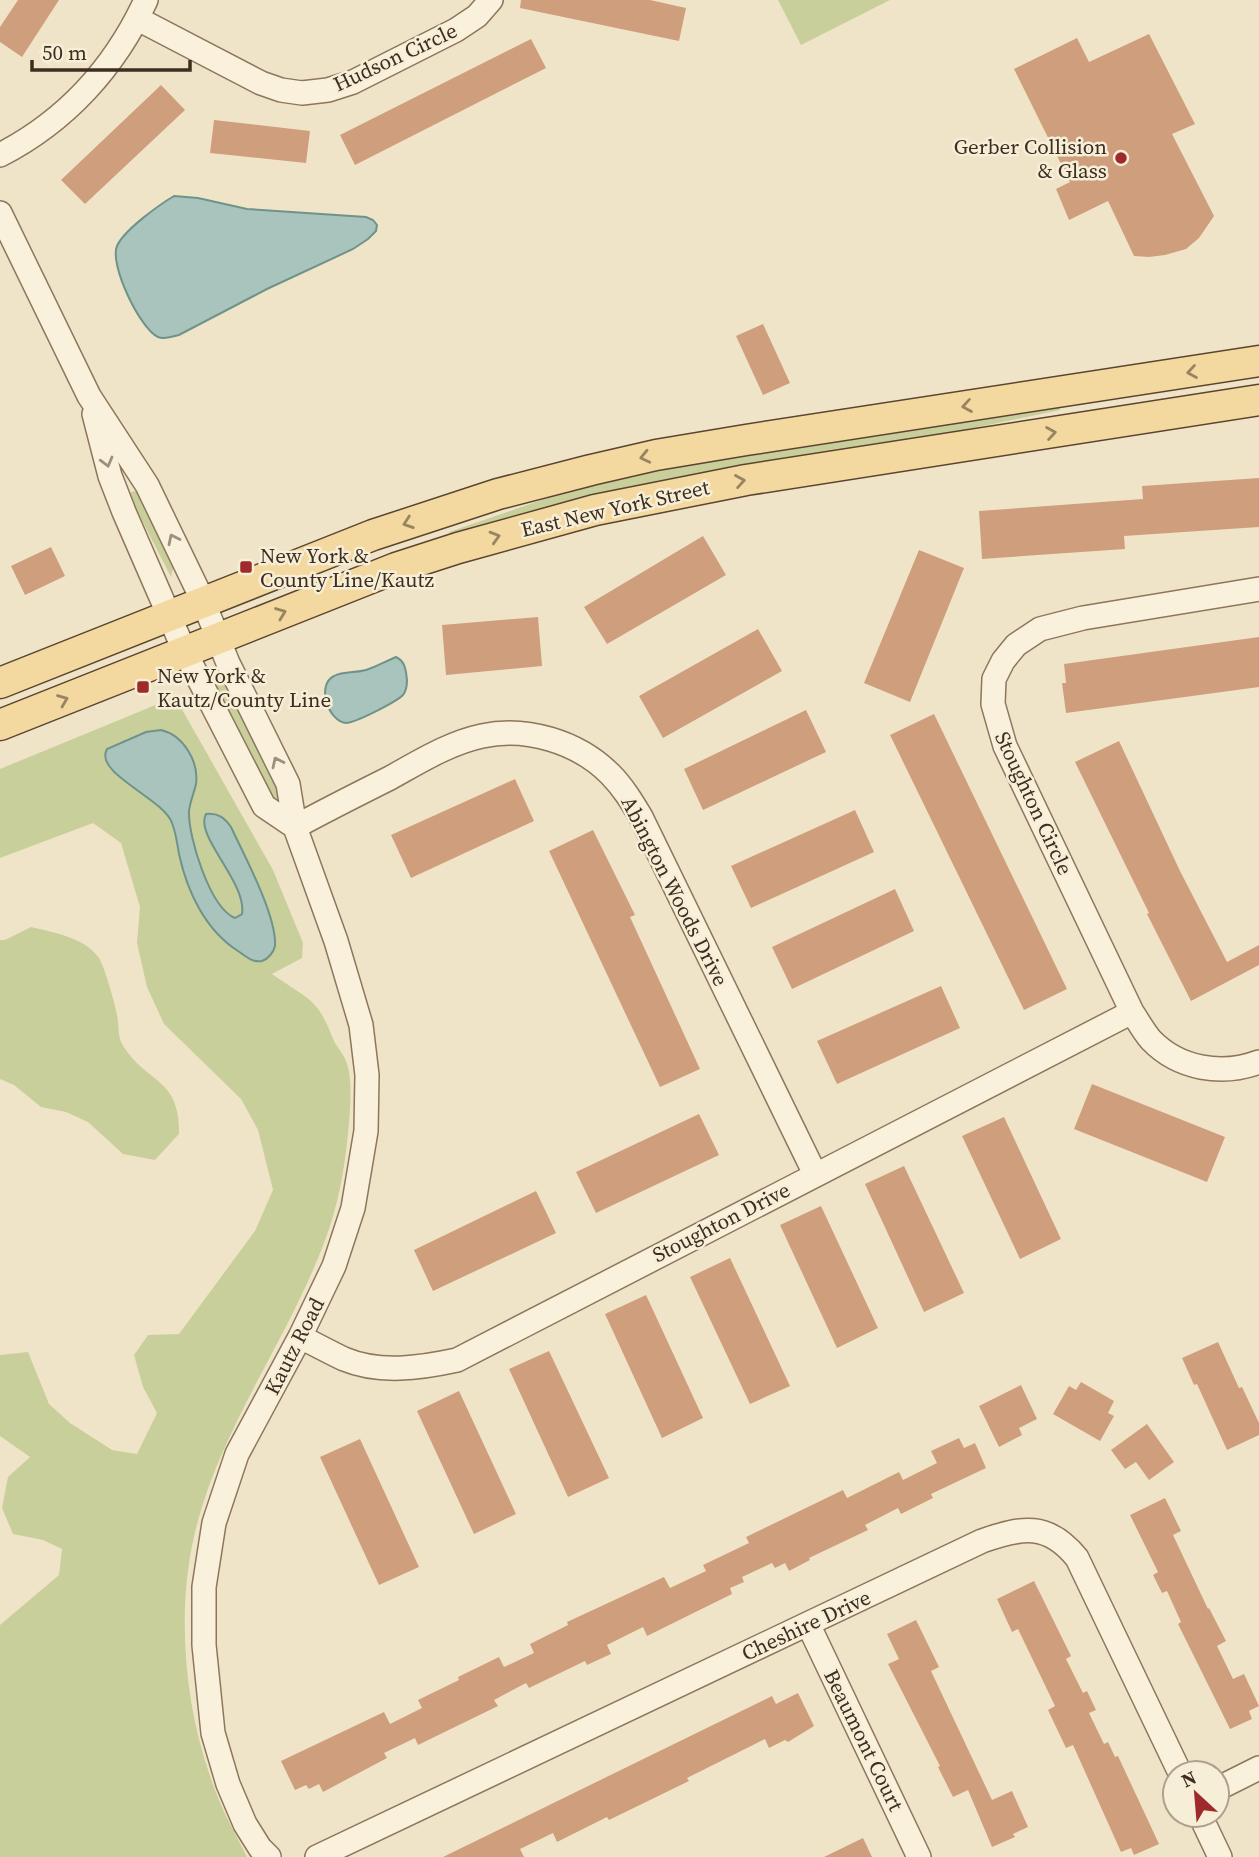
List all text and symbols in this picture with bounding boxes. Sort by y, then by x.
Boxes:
street label: Hudson Circle [328,16,462,98]
scale bar [32,28,189,72]
text: 50 m [42,38,87,67]
place label: Gerber Collision & Glass [954,132,1107,185]
marker: Gerber Collision & Glass [1113,150,1129,166]
one-way arrow [1186,364,1197,379]
one-way arrow [961,398,973,413]
one-way arrow [1045,426,1057,441]
one-way arrow [639,449,651,464]
one-way arrow [99,456,113,468]
street label: East New York Street [518,472,712,544]
one-way arrow [734,474,746,489]
one-way arrow [402,515,414,529]
one-way arrow [488,530,500,545]
one-way arrow [168,534,182,547]
place label: New York & County Line/Kautz [260,541,434,594]
marker: New York & County Line/Kautz [238,559,254,575]
one-way arrow [274,608,286,622]
place label: New York & Kautz/County Line [157,661,331,714]
marker: New York & Kautz/County Line [135,679,151,695]
one-way arrow [57,694,69,708]
street label: Stoughton Circle [988,727,1080,879]
one-way arrow [272,757,286,769]
street label: Abington Woods Drive [615,791,735,991]
street label: Stoughton Drive [647,1175,795,1269]
street label: Kautz Road [257,1292,331,1400]
street label: Cheshire Drive [737,1582,875,1668]
street label: Beaumont Court [817,1664,911,1816]
north arrow [1161,1759,1231,1829]
text: N [1177,1764,1201,1793]

